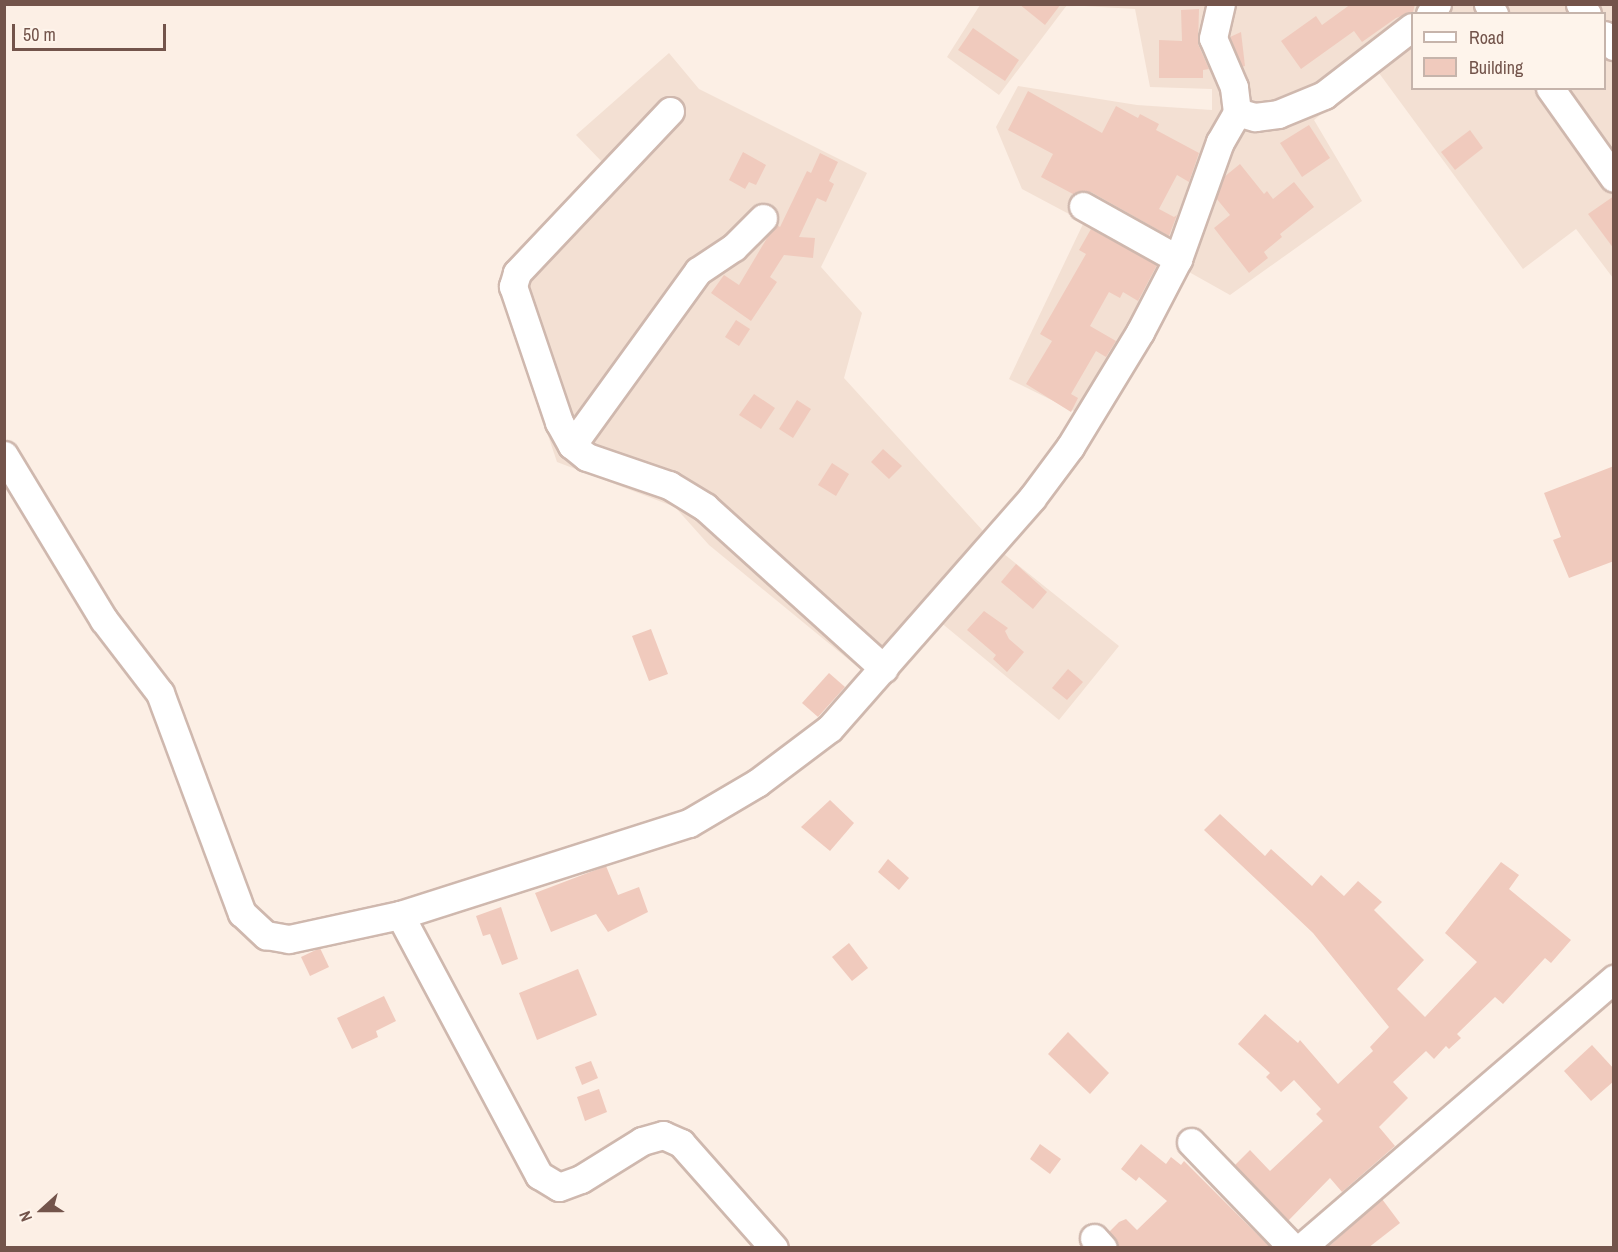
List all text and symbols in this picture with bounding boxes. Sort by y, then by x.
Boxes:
scale bar [15,12,170,50]
legend [1411,12,1606,90]
text: 50 m [23,22,56,47]
text: Road [1469,25,1504,50]
text: Building [1469,55,1523,80]
north arrow [12,1180,72,1240]
text: N [13,1208,37,1225]

